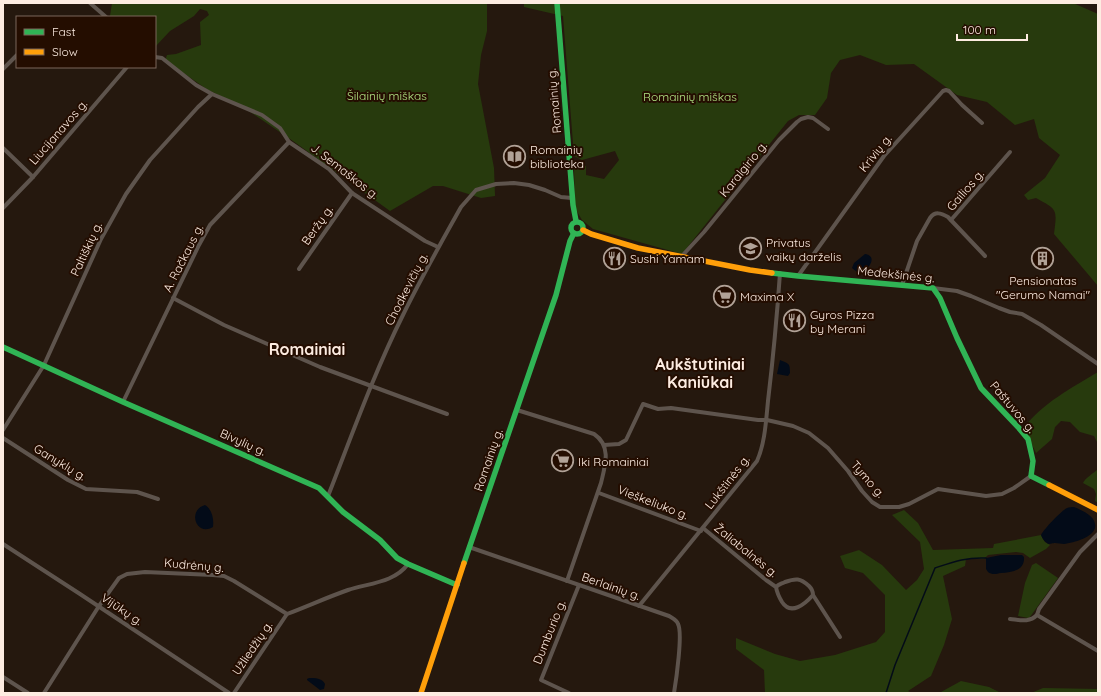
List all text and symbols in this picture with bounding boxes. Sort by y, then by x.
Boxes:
legend [16,16,156,68]
scale bar [957,16,1027,42]
text: 100 m [963,22,996,37]
text: Fast [52,24,76,39]
text: Slow [52,44,78,59]
street label: Romainių g. [544,68,564,134]
park label: Šilainių miškas [347,88,427,103]
park label: Romainių miškas [643,89,737,104]
street label: Liucijanavos g. [26,96,90,168]
street label: Krivių g. [855,131,895,175]
street label: Karalgirio g. [716,138,770,200]
street label: J. Semaškos g. [308,140,382,202]
place label: Romainių biblioteka [530,142,584,171]
library icon: Romainių biblioteka [502,143,528,169]
street label: Gailios g. [943,166,987,214]
street label: Beržų g. [298,202,336,248]
street label: Paltiškių g. [67,219,105,279]
street label: A. Račkaus g. [160,222,206,294]
place label: Privatus vaikų darželis [766,235,842,264]
school or university icon: Privatus vaikų darželis [738,236,764,262]
restaurant icon: Sushi Yamam [602,245,628,271]
building icon: Pensionatas "Gerumo Namai" [1030,246,1056,272]
street label: Chodkevičių g. [381,250,431,328]
place label: Sushi Yamam [630,251,705,266]
street label: Medekšinės g. [857,262,935,286]
place label: Pensionatas "Gerumo Namai" [996,273,1090,302]
supermarket icon: Maxima X [712,283,738,309]
place label: Maxima X [740,289,794,304]
place label: Gyros Pizza by Merani [810,307,874,336]
restaurant icon: Gyros Pizza by Merani [782,308,808,334]
district label: Romainiai [269,339,345,359]
district label: Aukštutiniai Kaniūkai [655,354,745,392]
street label: Paštuvos g. [987,378,1039,436]
street label: Bivylių g. [218,425,268,459]
street label: Romainių g. [470,427,506,493]
street label: Ganyklų g. [31,441,89,483]
supermarket icon: Iki Romainiai [549,448,575,474]
street label: Lukštinės g. [701,452,753,512]
place label: Iki Romainiai [578,454,649,469]
street label: Tymo g. [848,457,888,501]
street label: Vieškeliuko g. [616,482,690,522]
street label: Žaliabalnės g. [711,520,781,580]
street label: Kudrėnų g. [164,555,224,575]
street label: Berlainių g. [580,569,642,603]
street label: Vijūkų g. [98,590,146,628]
street label: Dumburio g. [529,598,569,666]
street label: Užliedžių g. [229,618,275,678]

